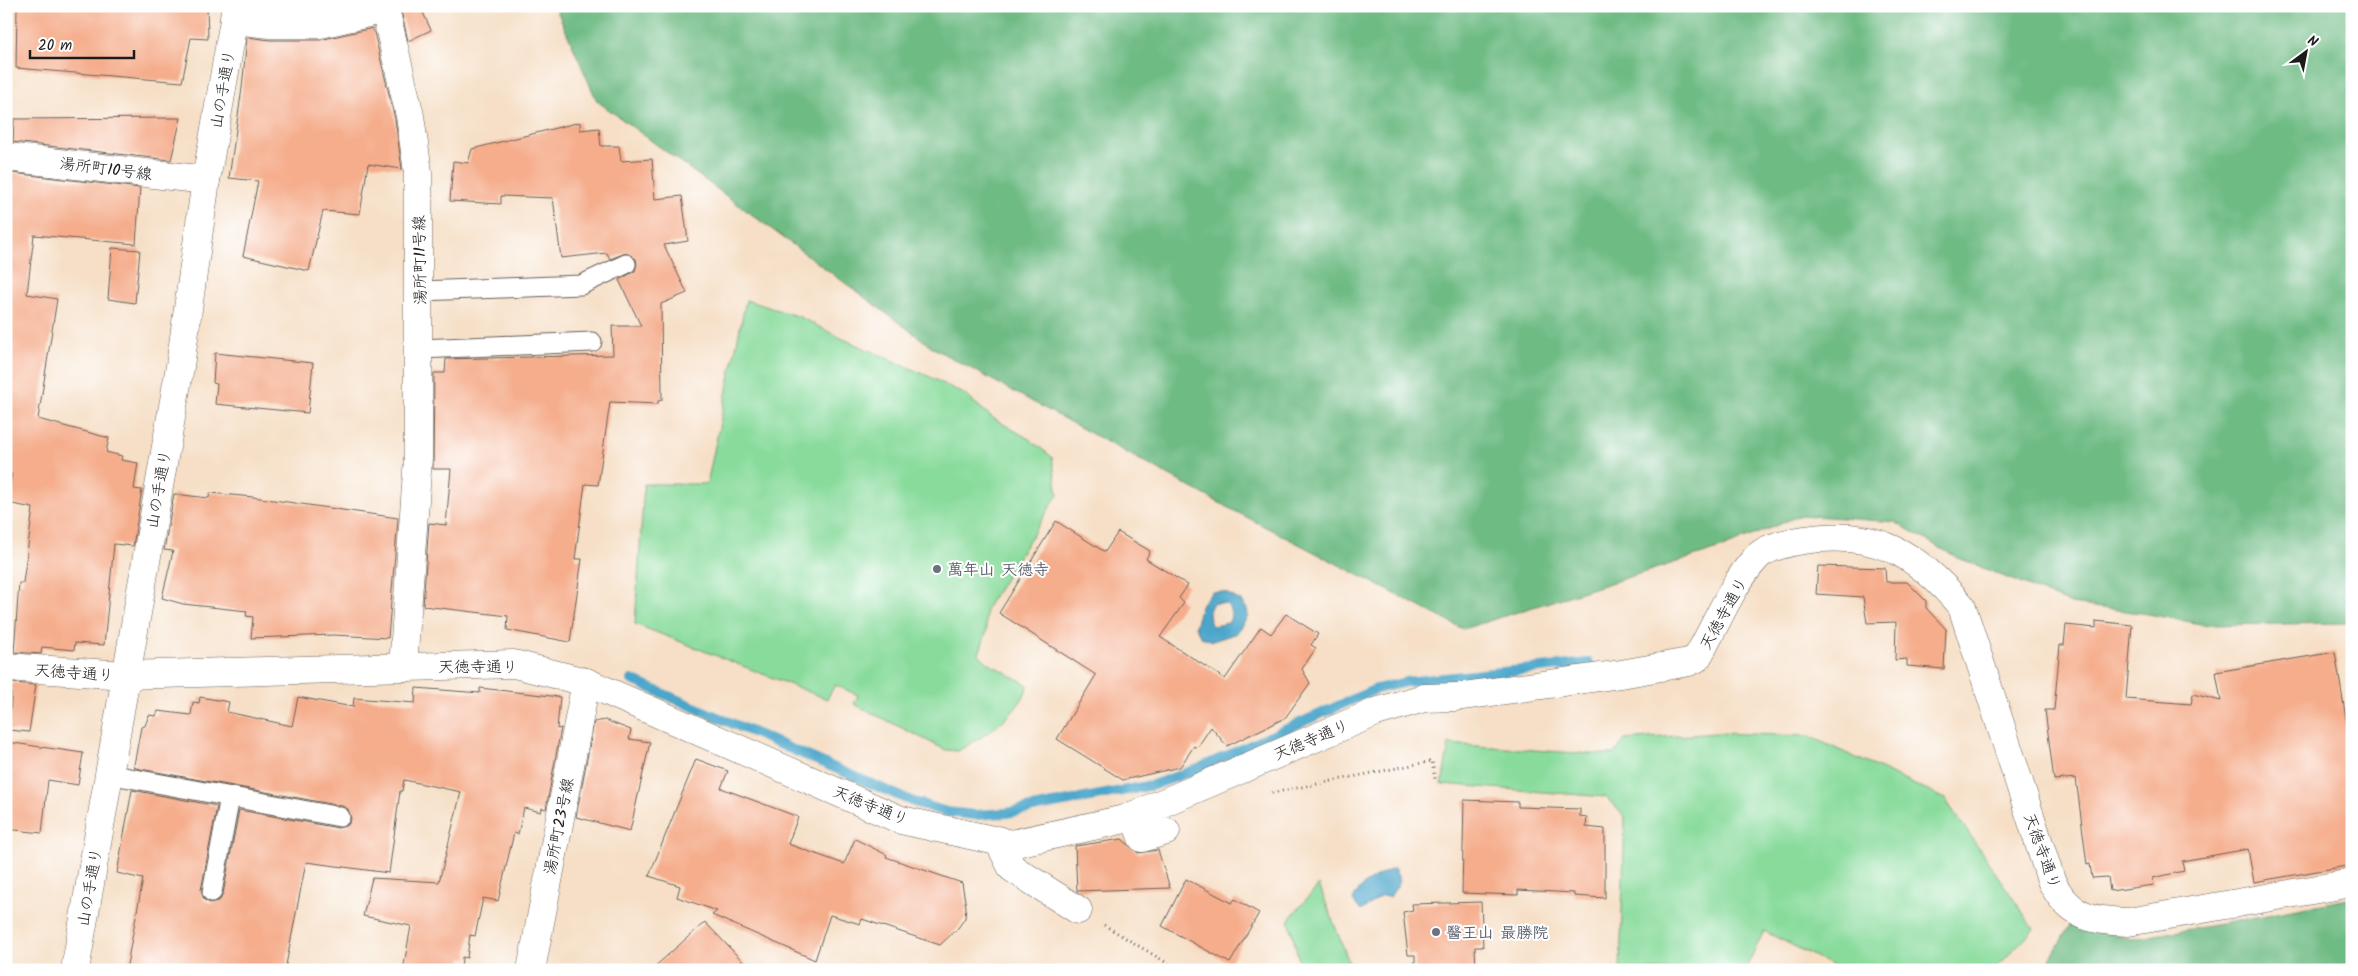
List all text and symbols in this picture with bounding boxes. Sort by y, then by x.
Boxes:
scale bar [30,28,134,60]
north arrow [2280,28,2330,78]
text: N [2303,30,2322,54]
text: 20 m [38,34,72,58]
street label: 山の手通り [204,48,243,131]
street label: 湯所町10号線 [58,151,154,188]
street label: 湯所町11号線 [407,215,434,305]
street label: 山の手通り [140,448,179,531]
place label: 萬年山 天徳寺 [947,558,1049,583]
marker: 萬年山 天徳寺 [931,563,943,575]
street label: 天徳寺通り [1694,573,1755,655]
street label: 天徳寺通り [438,655,518,680]
street label: 天徳寺通り [33,658,115,689]
street label: 天徳寺通り [1270,713,1353,768]
street label: 湯所町23号線 [538,776,581,877]
street label: 天徳寺通り [829,780,912,833]
street label: 天徳寺通り [2016,810,2067,893]
street label: 山の手通り [71,846,110,929]
place label: 醫王山 最勝院 [1446,921,1548,946]
marker: 醫王山 最勝院 [1430,926,1442,938]

